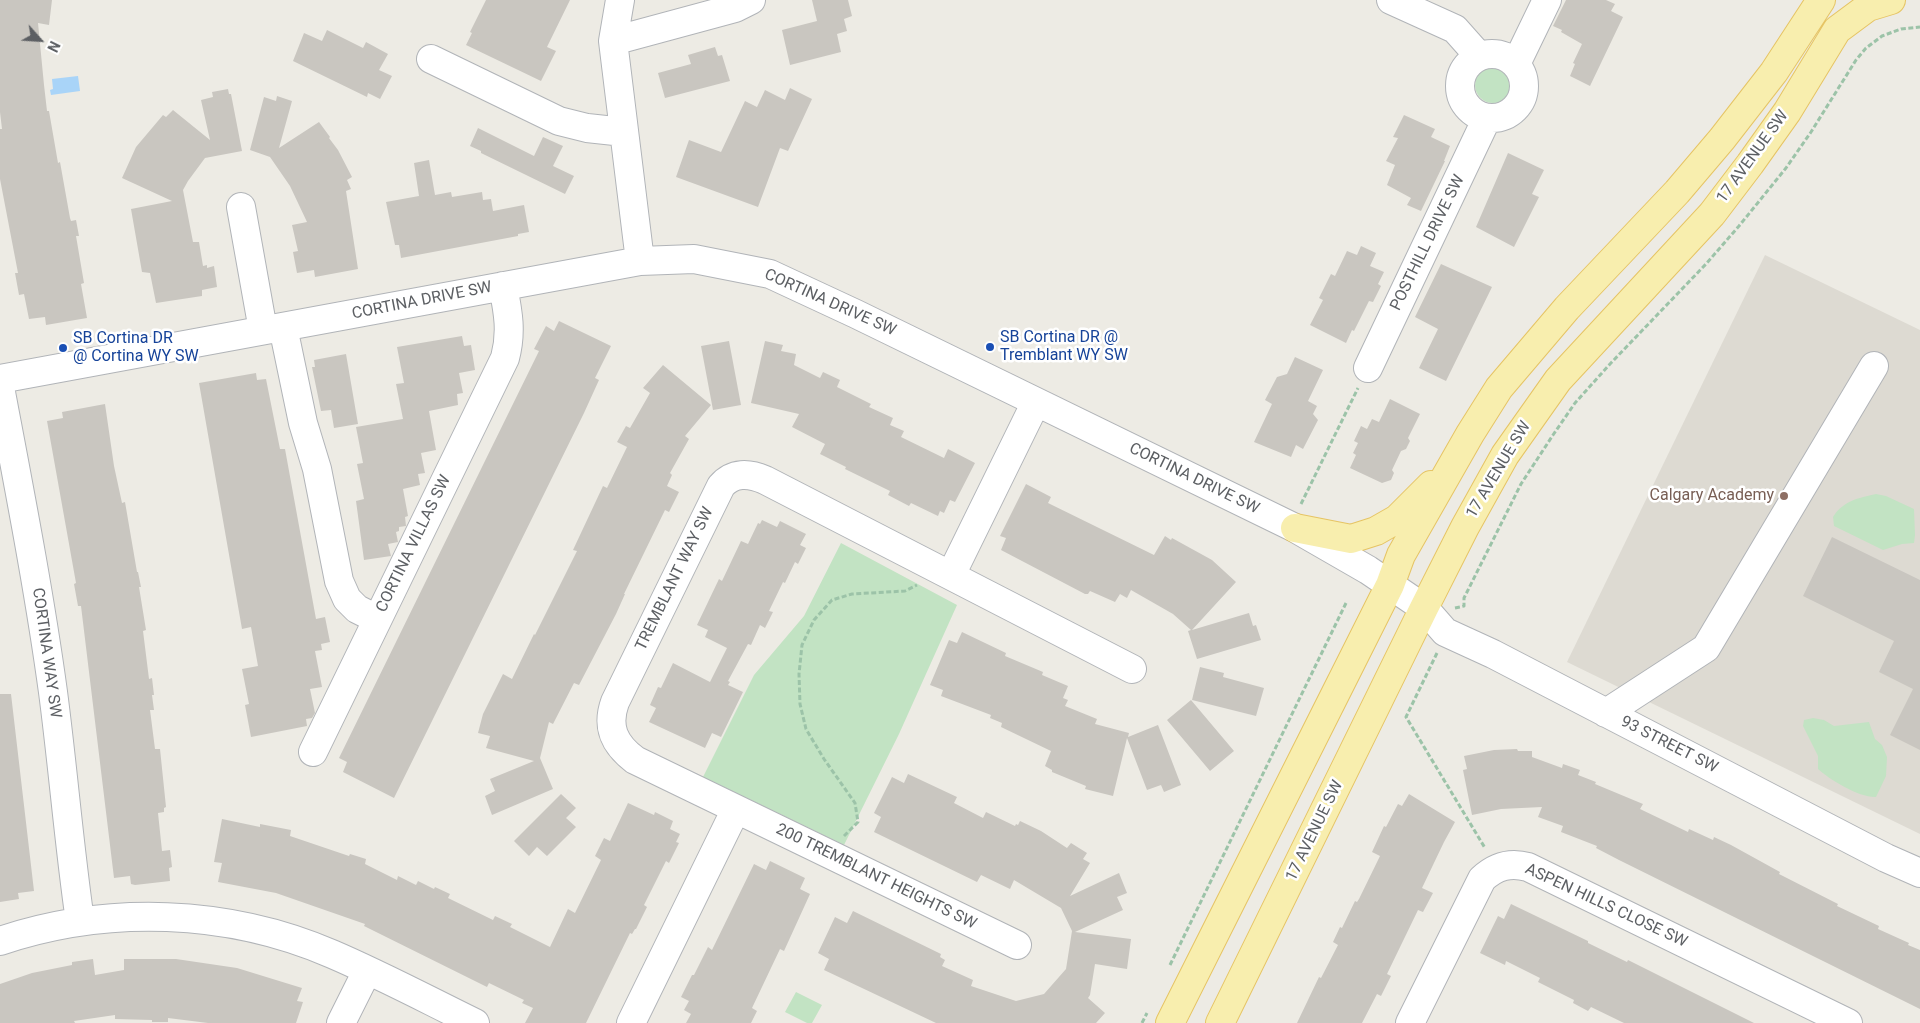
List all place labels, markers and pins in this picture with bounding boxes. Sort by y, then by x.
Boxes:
place label: SB Cortina DR @ Tremblant WY SW [1000,328,1128,366]
place label: SB Cortina DR @ Cortina WY SW [73,329,199,367]
marker: SB Cortina DR @ Tremblant WY SW [984,341,996,353]
marker: SB Cortina DR @ Cortina WY SW [57,342,69,354]
place label: Calgary Academy [1650,486,1774,506]
marker: Calgary Academy [1778,490,1790,502]

